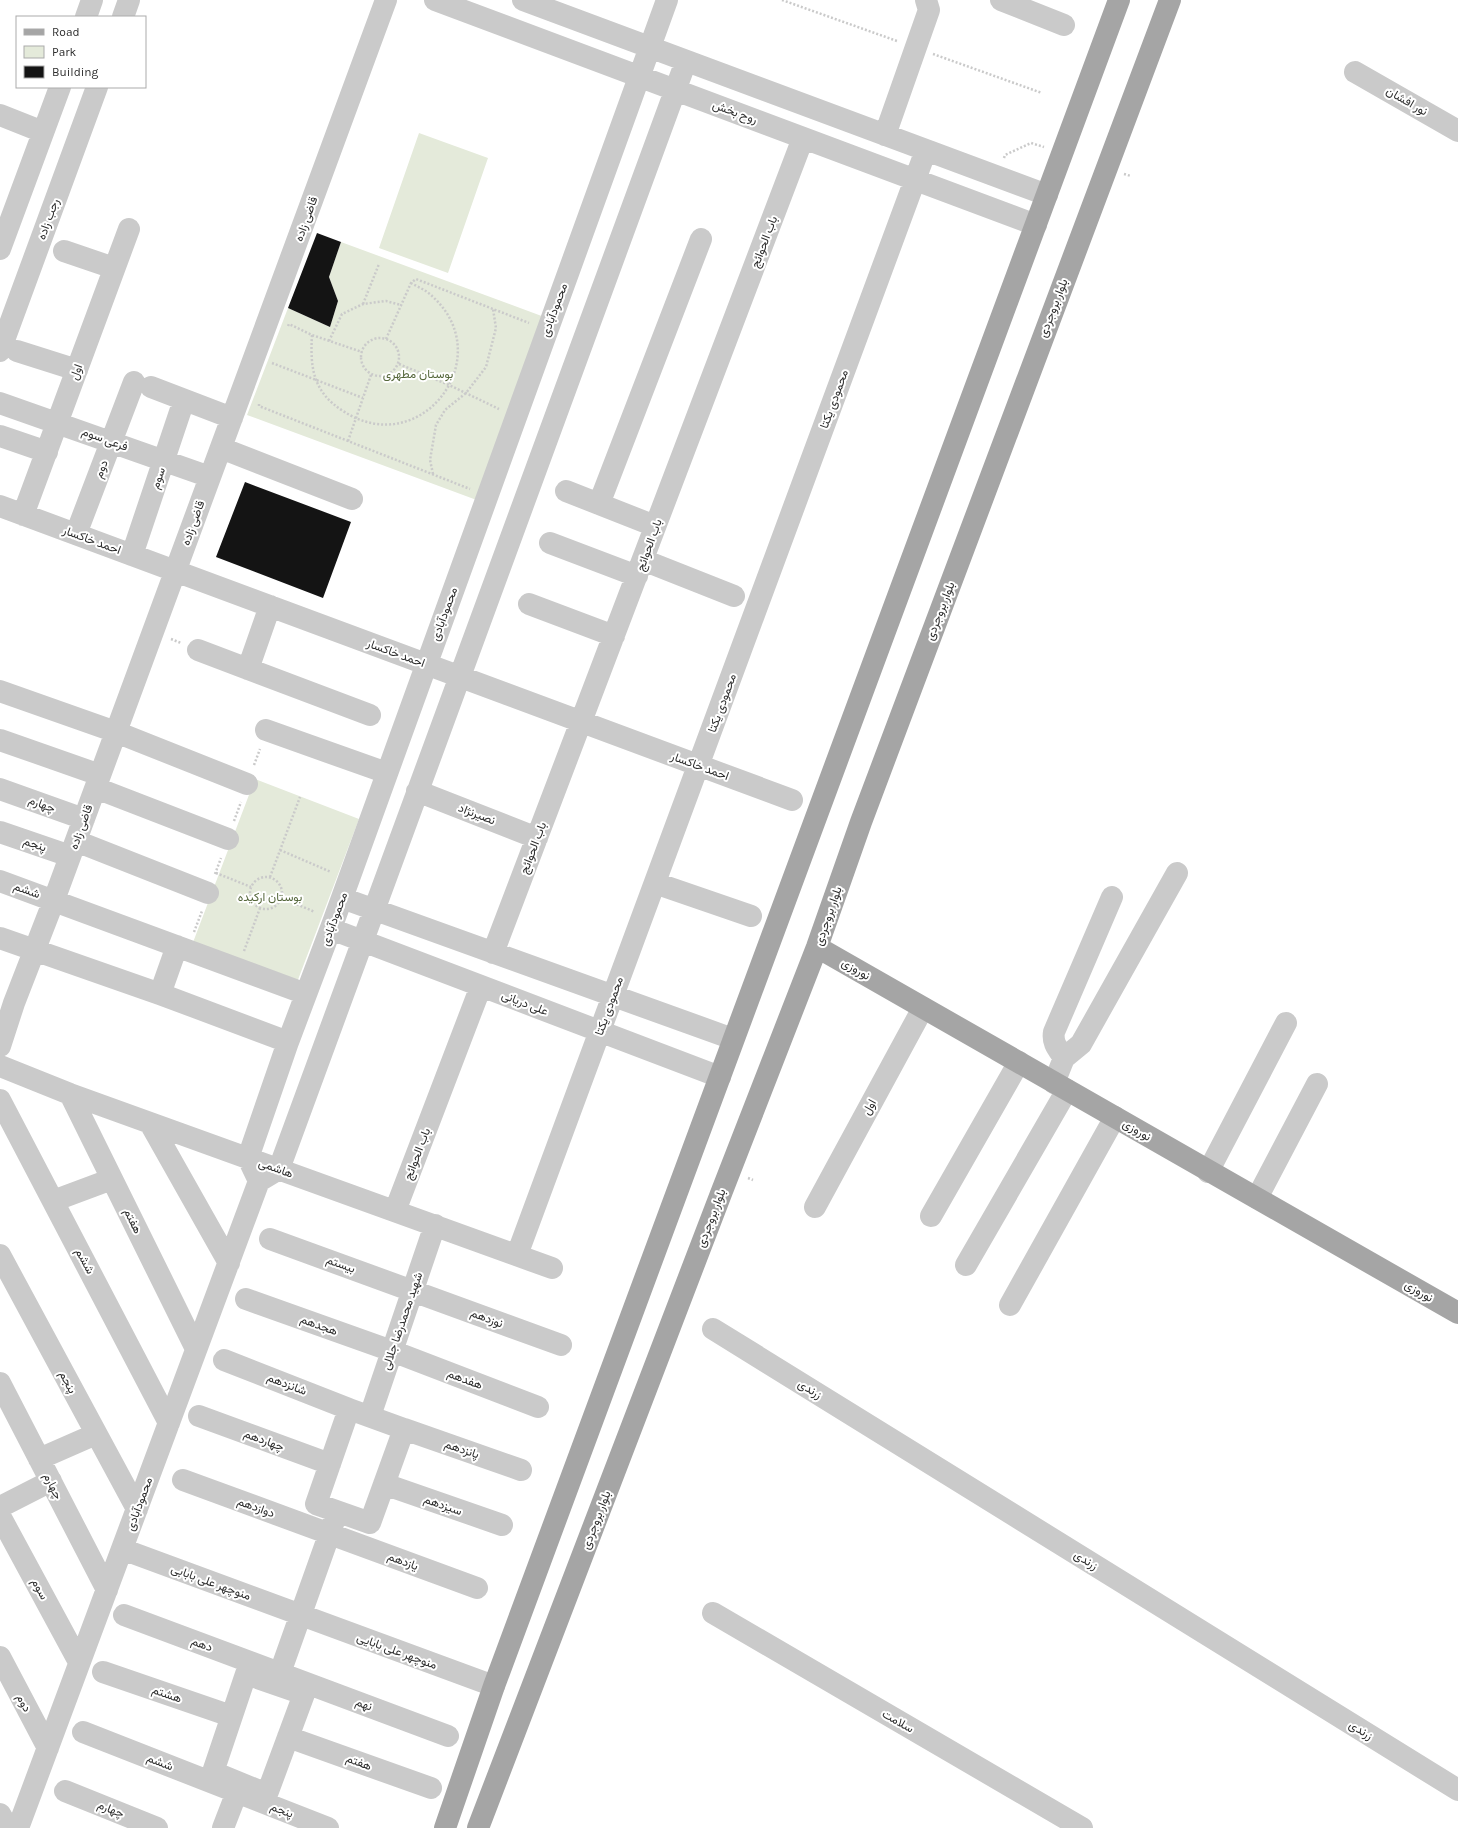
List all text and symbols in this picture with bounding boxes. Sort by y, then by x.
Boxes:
legend [16,16,146,88]
text: Road [52,25,80,39]
text: Park [52,45,77,59]
text: Building [52,65,99,79]
street label: نور افشان [1383,84,1430,119]
street label: روح بخش [710,97,759,128]
street label: قاضی زاده [291,195,322,244]
street label: رجب زاده [34,197,63,242]
street label: باب الحوائج [748,214,782,271]
street label: بلوار بروجردی [1035,277,1072,340]
street label: محمودآبادی [538,281,571,339]
street label: اول [67,362,86,382]
park label: بوستان مطهری [383,367,453,382]
street label: محمودی یکتا [817,368,852,431]
street label: فرعی سوم [80,424,130,455]
street label: دوم [91,458,112,480]
street label: سوم [148,465,169,491]
street label: قاضی زاده [178,499,209,548]
street label: باب الحوائج [633,517,667,574]
street label: احمد خاکسار [60,523,123,558]
street label: بلوار بروجردی [922,580,959,643]
street label: محمودآبادی [428,585,461,643]
street label: احمد خاکسار [364,636,427,671]
street label: محمودی یکتا [705,672,740,735]
street label: احمد خاکسار [668,749,731,784]
street label: چهارم [26,793,57,816]
street label: نصیرنژاد [456,801,497,828]
street label: قاضی زاده [66,803,97,852]
street label: باب الحوائج [517,820,551,877]
street label: پنجم [21,834,49,855]
street label: ششم [12,879,42,902]
street label: بلوار بروجردی [811,885,846,948]
park label: بوستان ارکیده [238,890,302,905]
street label: محمودآبادی [318,890,351,948]
street label: نوروزی [839,955,873,984]
street label: محمودی یکتا [592,975,627,1038]
street label: علی دریانی [499,988,550,1019]
street label: اول [859,1097,880,1118]
street label: نوروزی [1120,1116,1154,1145]
street label: باب الحوائج [401,1126,435,1183]
street label: هاشمی [256,1155,295,1182]
street label: بلوار بروجردی [693,1187,730,1250]
street label: هفتم [120,1206,145,1236]
street label: ششم [72,1246,98,1277]
street label: بیستم [324,1252,357,1277]
street label: شهید محمدرضا جلالی [379,1270,426,1372]
street label: نوروزی [1402,1277,1436,1306]
street label: نوزدهم [468,1305,505,1331]
street label: هجدهم [298,1312,340,1339]
street label: هفدهم [445,1366,485,1393]
street label: پنجم [55,1368,80,1396]
street label: شانزدهم [265,1370,309,1399]
street label: زرندی [795,1376,825,1403]
street label: چهاردهم [242,1426,286,1455]
street label: پانزدهم [443,1437,481,1462]
street label: چهارم [40,1471,65,1502]
street label: محمودآبادی [123,1475,156,1533]
street label: بلوار بروجردی [578,1489,615,1552]
street label: سیزدهم [422,1492,464,1519]
street label: دوازدهم [235,1494,277,1521]
street label: زرندی [1071,1547,1101,1574]
street label: یازدهم [385,1549,421,1574]
street label: منوچهر علی بابابی [169,1561,253,1604]
street label: سوم [28,1576,51,1602]
street label: منوچهر علی بابایی [355,1630,439,1673]
street label: دهم [189,1634,215,1655]
street label: هشتم [150,1682,184,1707]
street label: دوم [13,1692,35,1715]
street label: نهم [353,1694,374,1715]
street label: سلامت [880,1706,916,1736]
street label: زرندی [1346,1717,1376,1744]
street label: ششم [144,1751,175,1774]
street label: هفتم [344,1751,374,1774]
street label: چهارم [95,1797,126,1822]
street label: پنجم [268,1799,296,1822]

